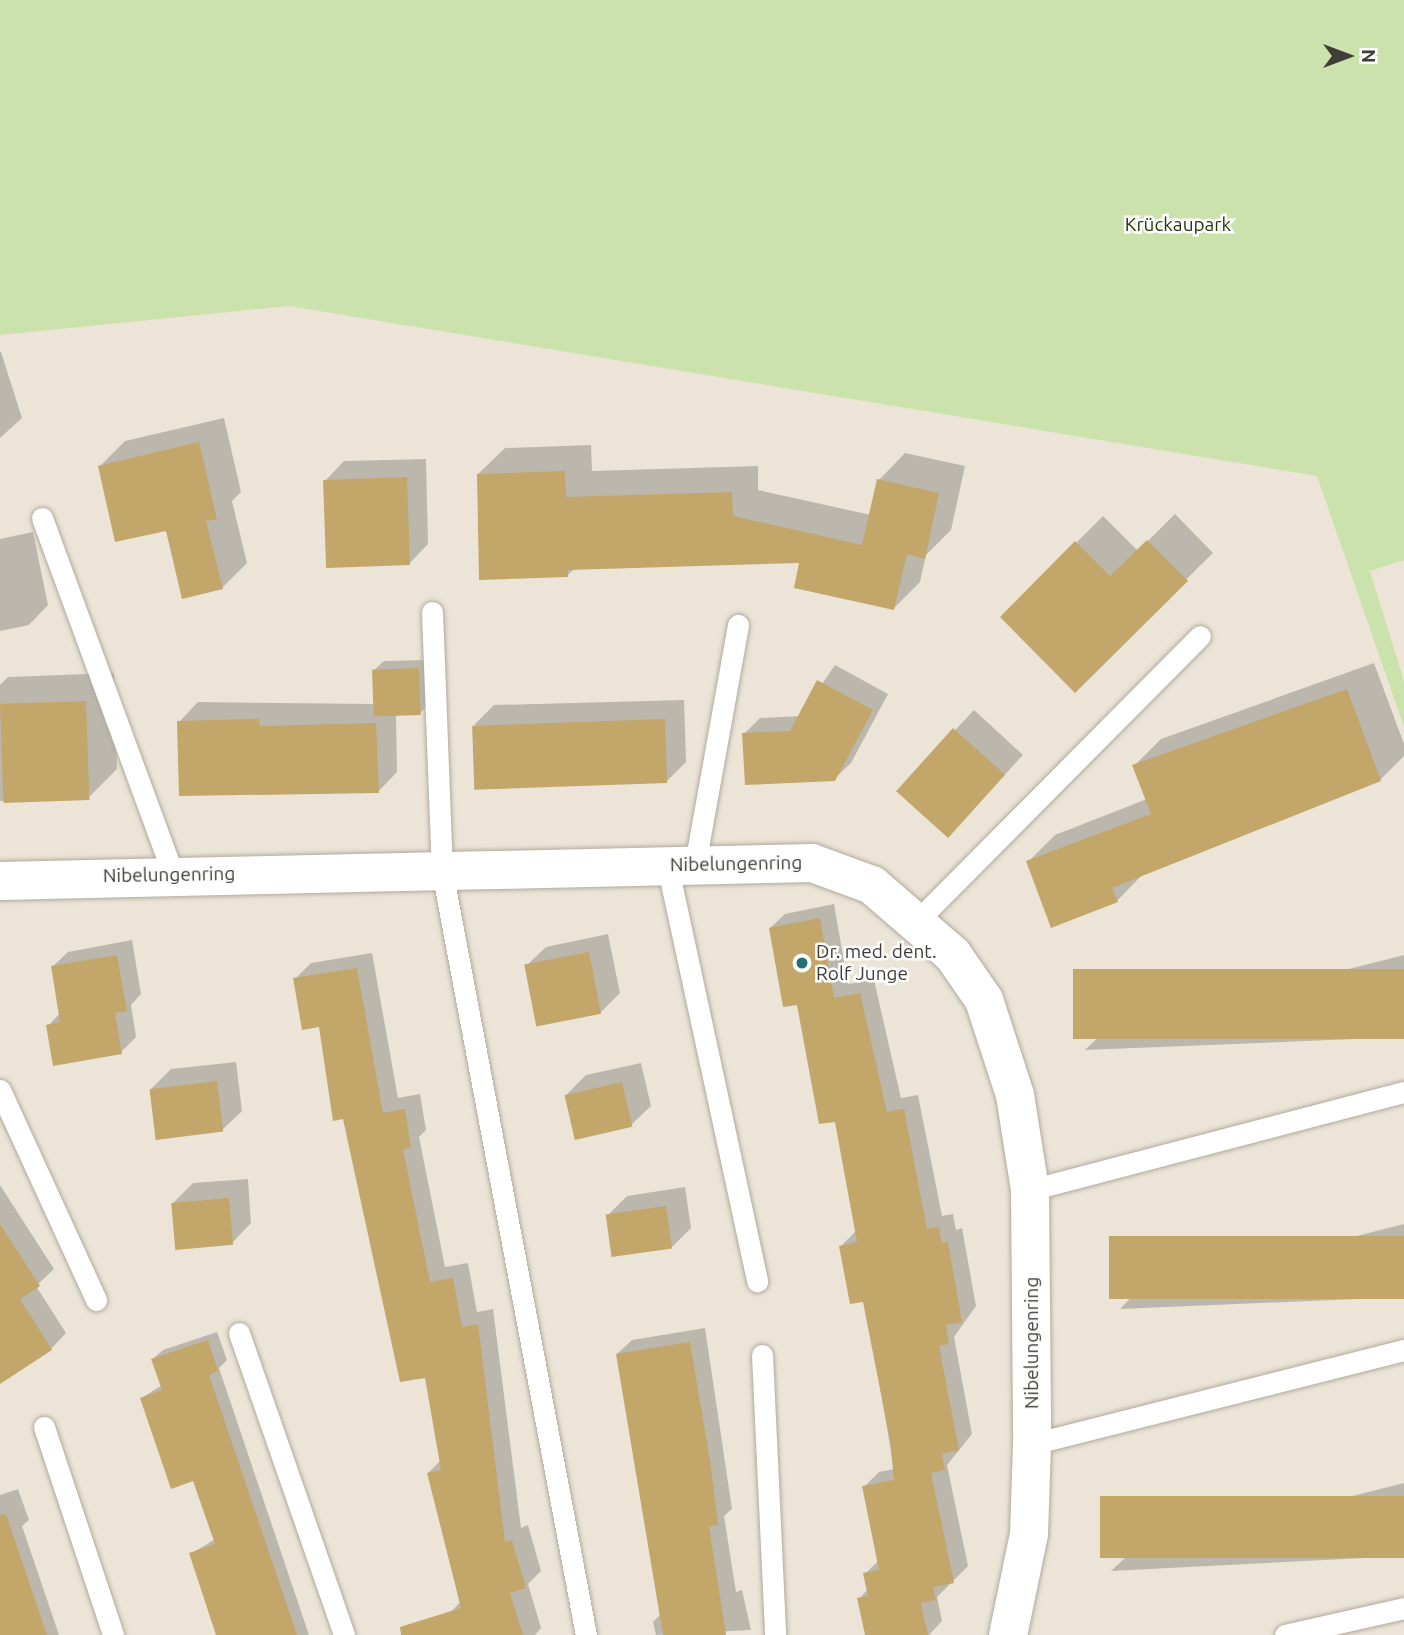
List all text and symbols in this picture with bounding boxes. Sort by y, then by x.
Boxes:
north arrow [1313,21,1383,91]
text: N [1358,49,1380,63]
park label: Krückaupark [1125,214,1231,236]
street label: Nibelungenring [670,851,802,877]
street label: Nibelungenring [103,862,235,888]
place label: Dr. med. dent. Rolf Junge [816,941,937,985]
marker: Dr. med. dent. Rolf Junge [794,955,810,971]
street label: Nibelungenring [1021,1277,1043,1409]

